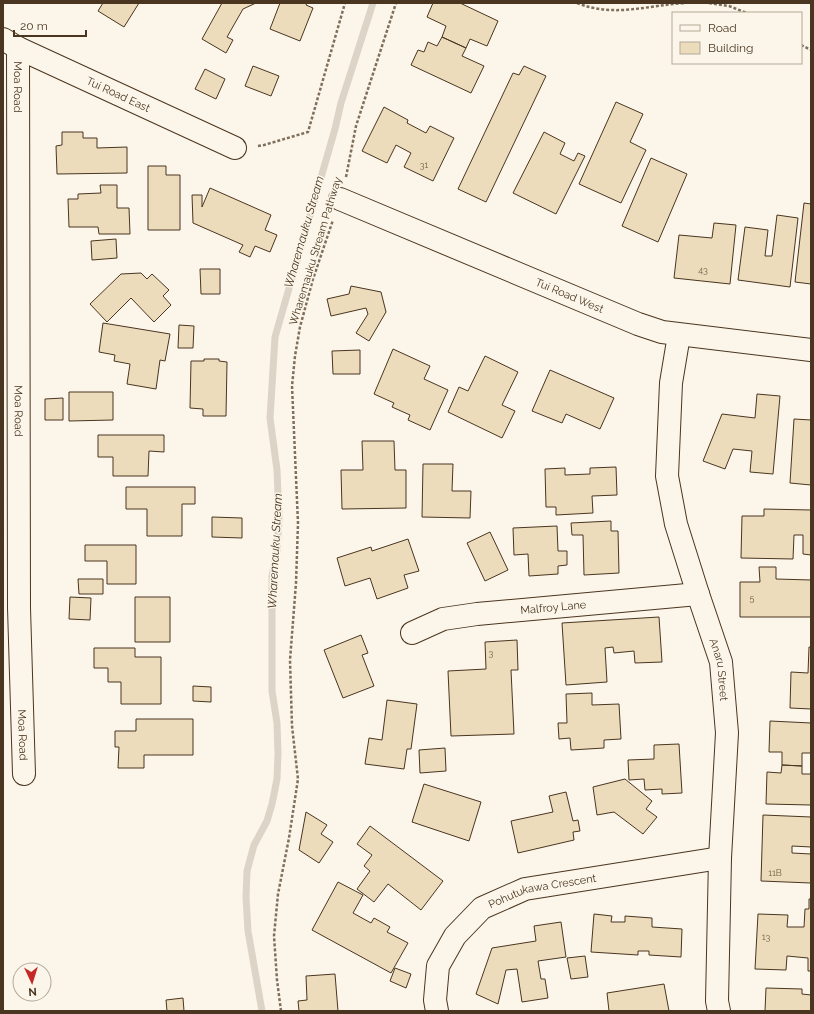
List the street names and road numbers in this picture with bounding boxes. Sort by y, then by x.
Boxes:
street label: Moa Road [11,61,24,113]
street label: Tui Road East [84,74,152,115]
street label: Wharemauku Stream Pathway [287,175,344,327]
street label: Tui Road West [533,276,606,316]
street label: Moa Road [12,385,25,437]
street label: Malfroy Lane [520,598,587,617]
street label: Anaru Street [707,637,730,702]
street label: Moa Road [15,709,30,761]
street label: Pohutukawa Crescent [487,872,597,911]

